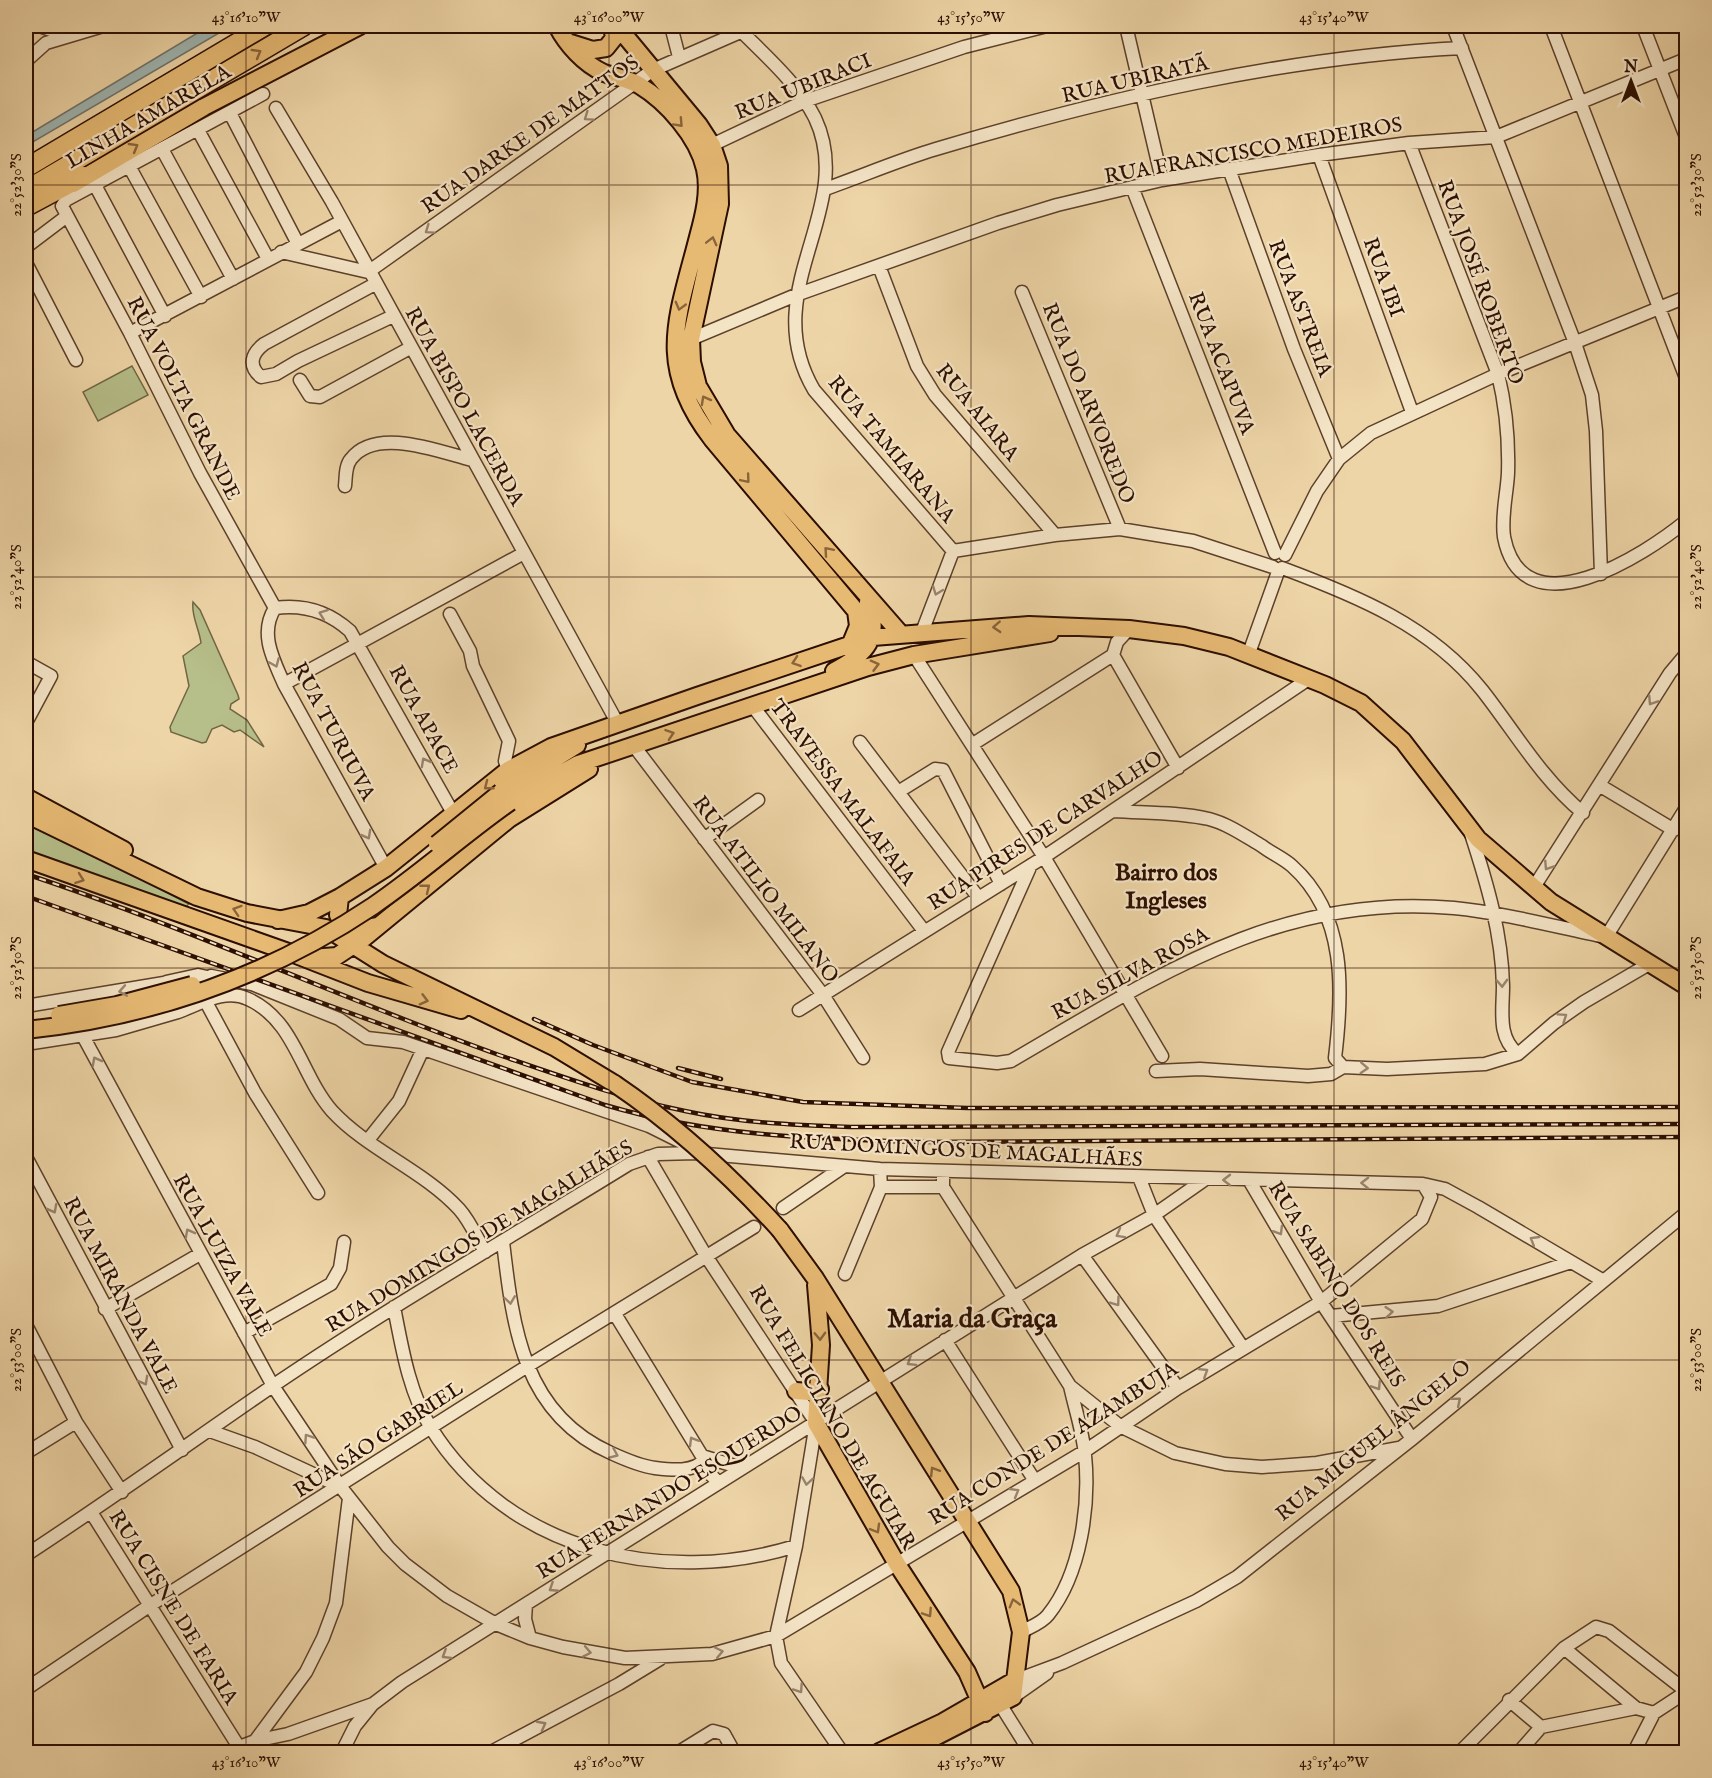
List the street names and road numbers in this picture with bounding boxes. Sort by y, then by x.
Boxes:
street label: RUA UBIRACI [731,48,876,127]
street label: RUA UBIRATÃ [1059,49,1212,110]
street label: RUA DARKE DE MATTOS [417,50,645,221]
street label: LINHA AMARELA [61,59,237,176]
street label: RUA FRANCISCO MEDEIROS [1102,112,1404,191]
street label: RUA JOSÉ ROBERTO [1430,176,1530,389]
street label: RUA IBI [1356,234,1409,321]
street label: RUA ASTREIA [1261,236,1338,382]
street label: RUA ACAPUVA [1181,288,1260,439]
street label: RUA VOLTA GRANDE [120,292,246,505]
street label: RUA DO ARVOREDO [1035,299,1140,508]
street label: RUA BISPO LACERDA [398,302,530,512]
street label: RUA AIARA [929,358,1025,468]
street label: RUA TAMIARANA [821,371,961,530]
street label: RUA TURIUVA [285,658,381,807]
street label: RUA APACE [382,661,464,779]
street label: TRAVESSA MALAFAIA [763,694,921,892]
street label: RUA PIRES DE CARVALHO [923,745,1168,917]
street label: RUA ATILIO MILANO [686,791,844,989]
street label: RUA SILVA ROSA [1047,921,1215,1027]
street label: RUA DOMINGOS DE MAGALHÃES [789,1128,1143,1174]
street label: RUA DOMINGOS DE MAGALHÃES [321,1134,638,1340]
street label: RUA LUIZA VALE [166,1170,278,1342]
street label: RUA SABINO DOS REIS [1261,1177,1410,1393]
street label: RUA MIRANDA VALE [56,1192,183,1399]
street label: RUA FELICIANO DE AGUIAR [742,1281,922,1556]
street label: RUA MIGUEL ÂNGELO [1270,1353,1477,1528]
street label: RUA CONDE DE AZAMBUJA [924,1356,1184,1532]
street label: RUA SÃO GABRIEL [289,1375,469,1505]
street label: RUA FERNANDO ESQUERDO [532,1400,808,1586]
street label: RUA CISNE DE FARIA [102,1505,244,1711]

